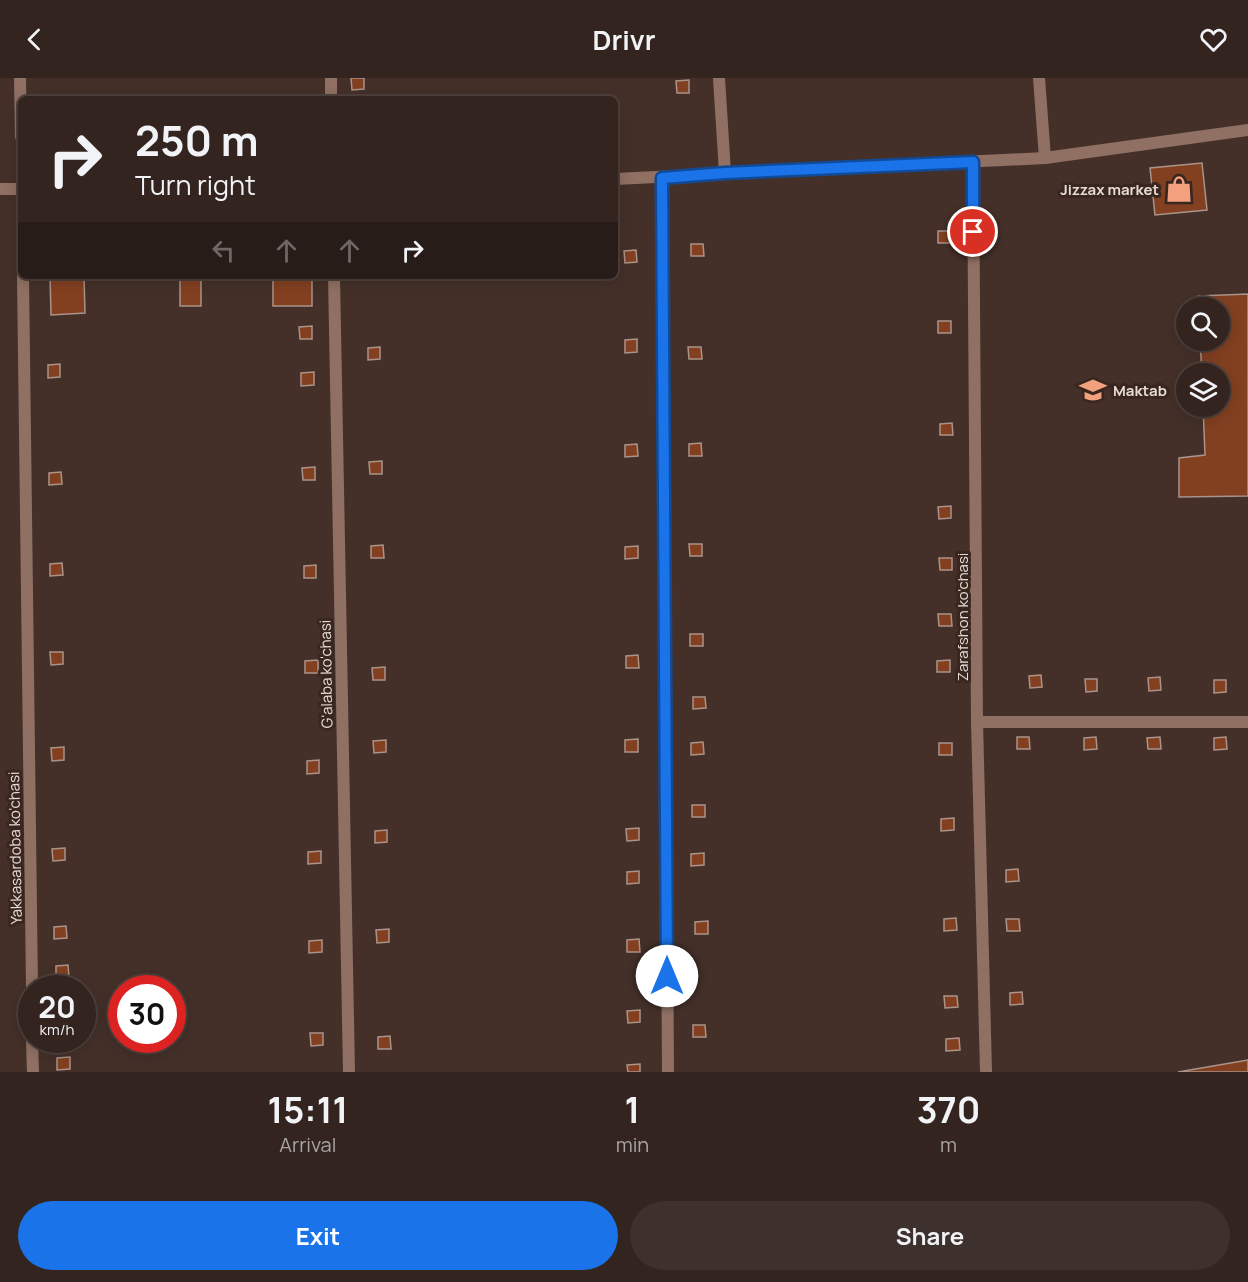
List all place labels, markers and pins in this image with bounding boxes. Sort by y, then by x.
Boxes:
shop icon: Jizzax market [1164,174,1194,204]
place label: Jizzax market [1060,179,1159,200]
pin [947,206,998,257]
school or university icon: Maktab [1078,375,1108,405]
place label: Maktab [1113,380,1167,401]

